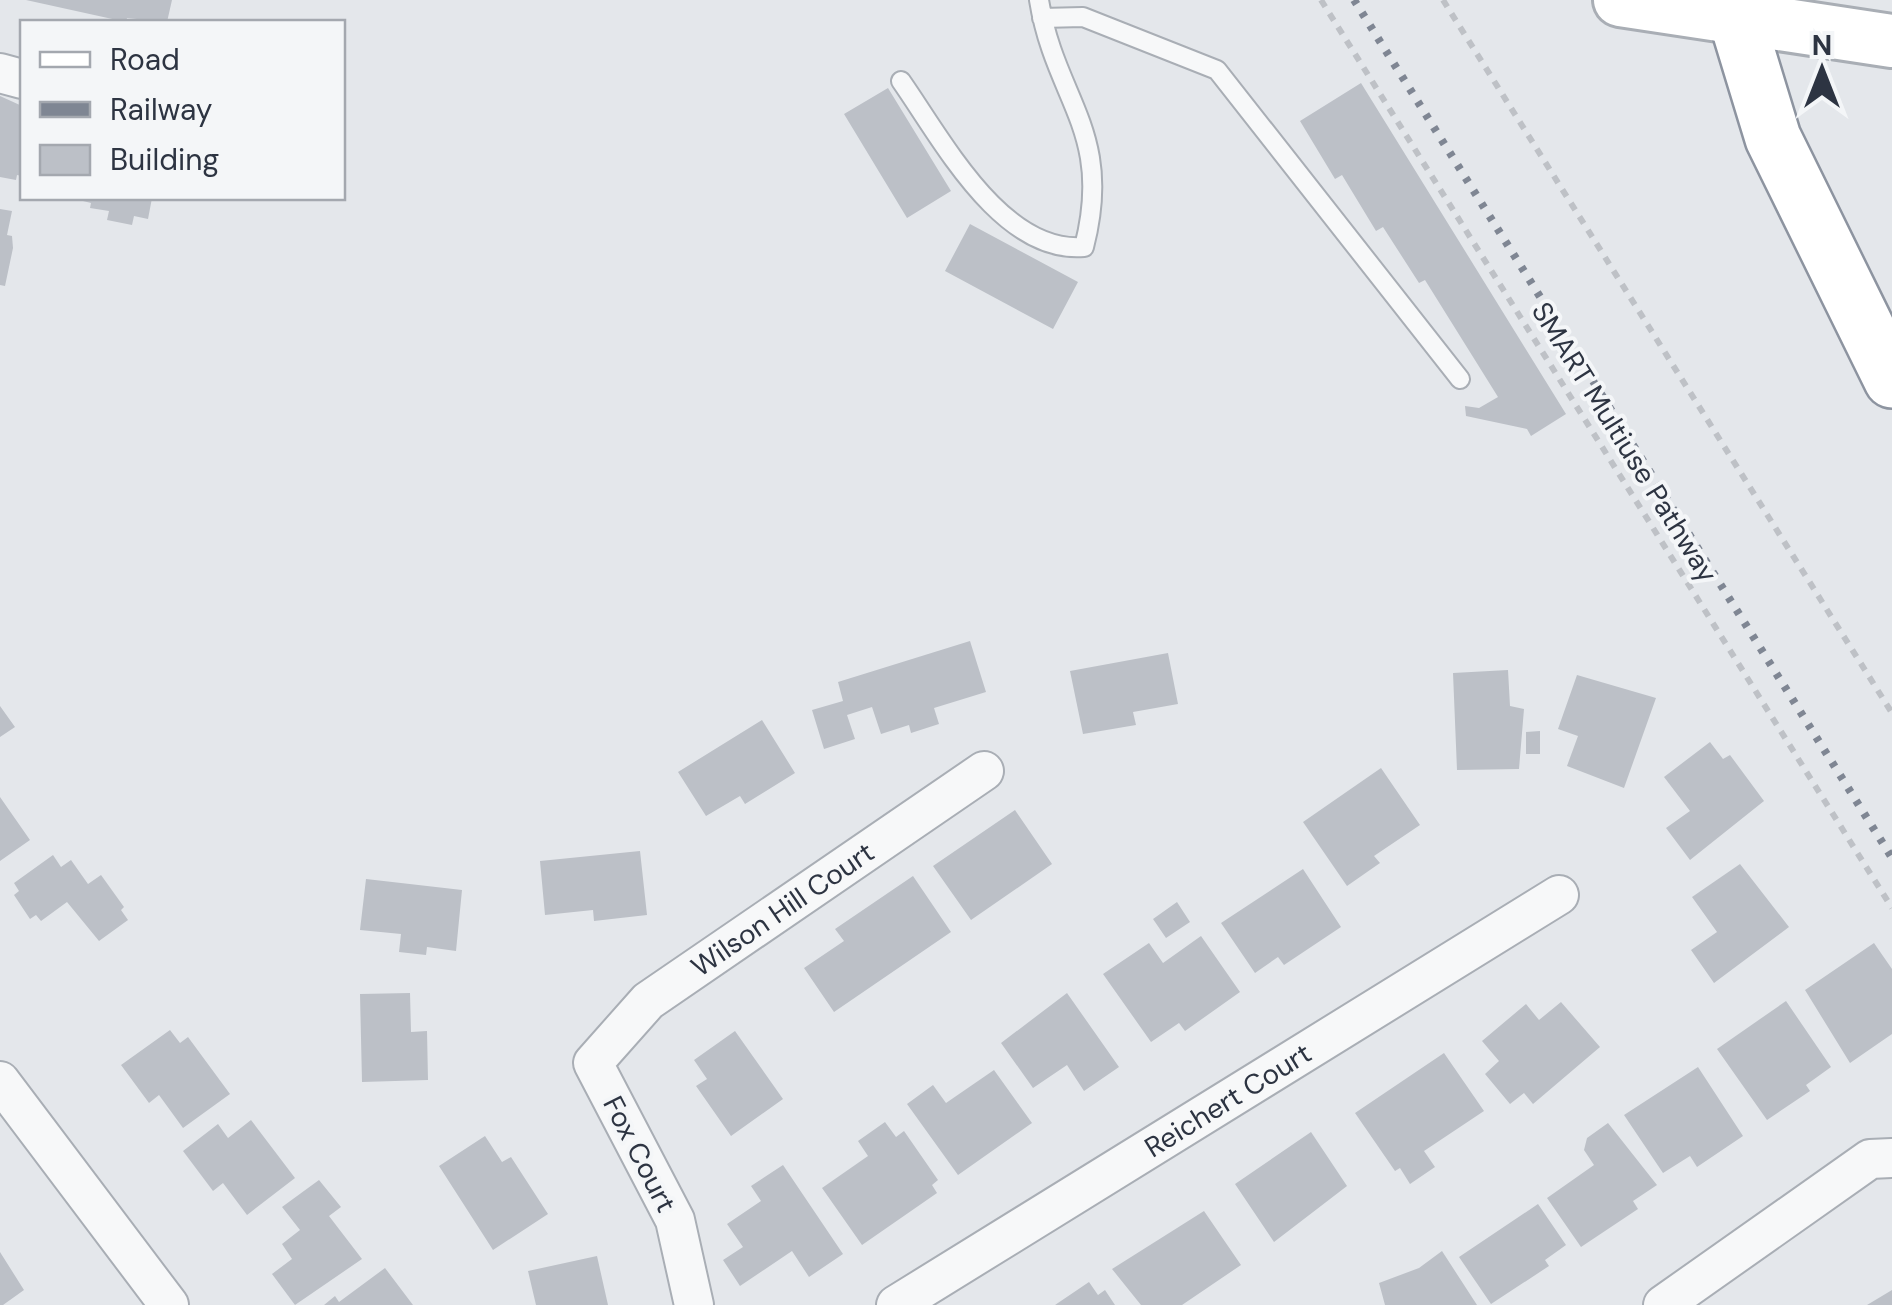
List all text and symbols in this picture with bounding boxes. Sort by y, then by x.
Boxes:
legend [20,20,345,200]
north arrow [1772,20,1872,120]
text: N [1812,27,1832,64]
text: Road [110,40,180,79]
text: Railway [110,90,213,129]
text: Building [110,140,219,179]
street label: SMART Multiuse Pathway [1523,295,1726,589]
street label: Wilson Hill Court [684,834,882,985]
street label: Reichert Court [1138,1035,1318,1166]
street label: Fox Court [595,1090,685,1219]

